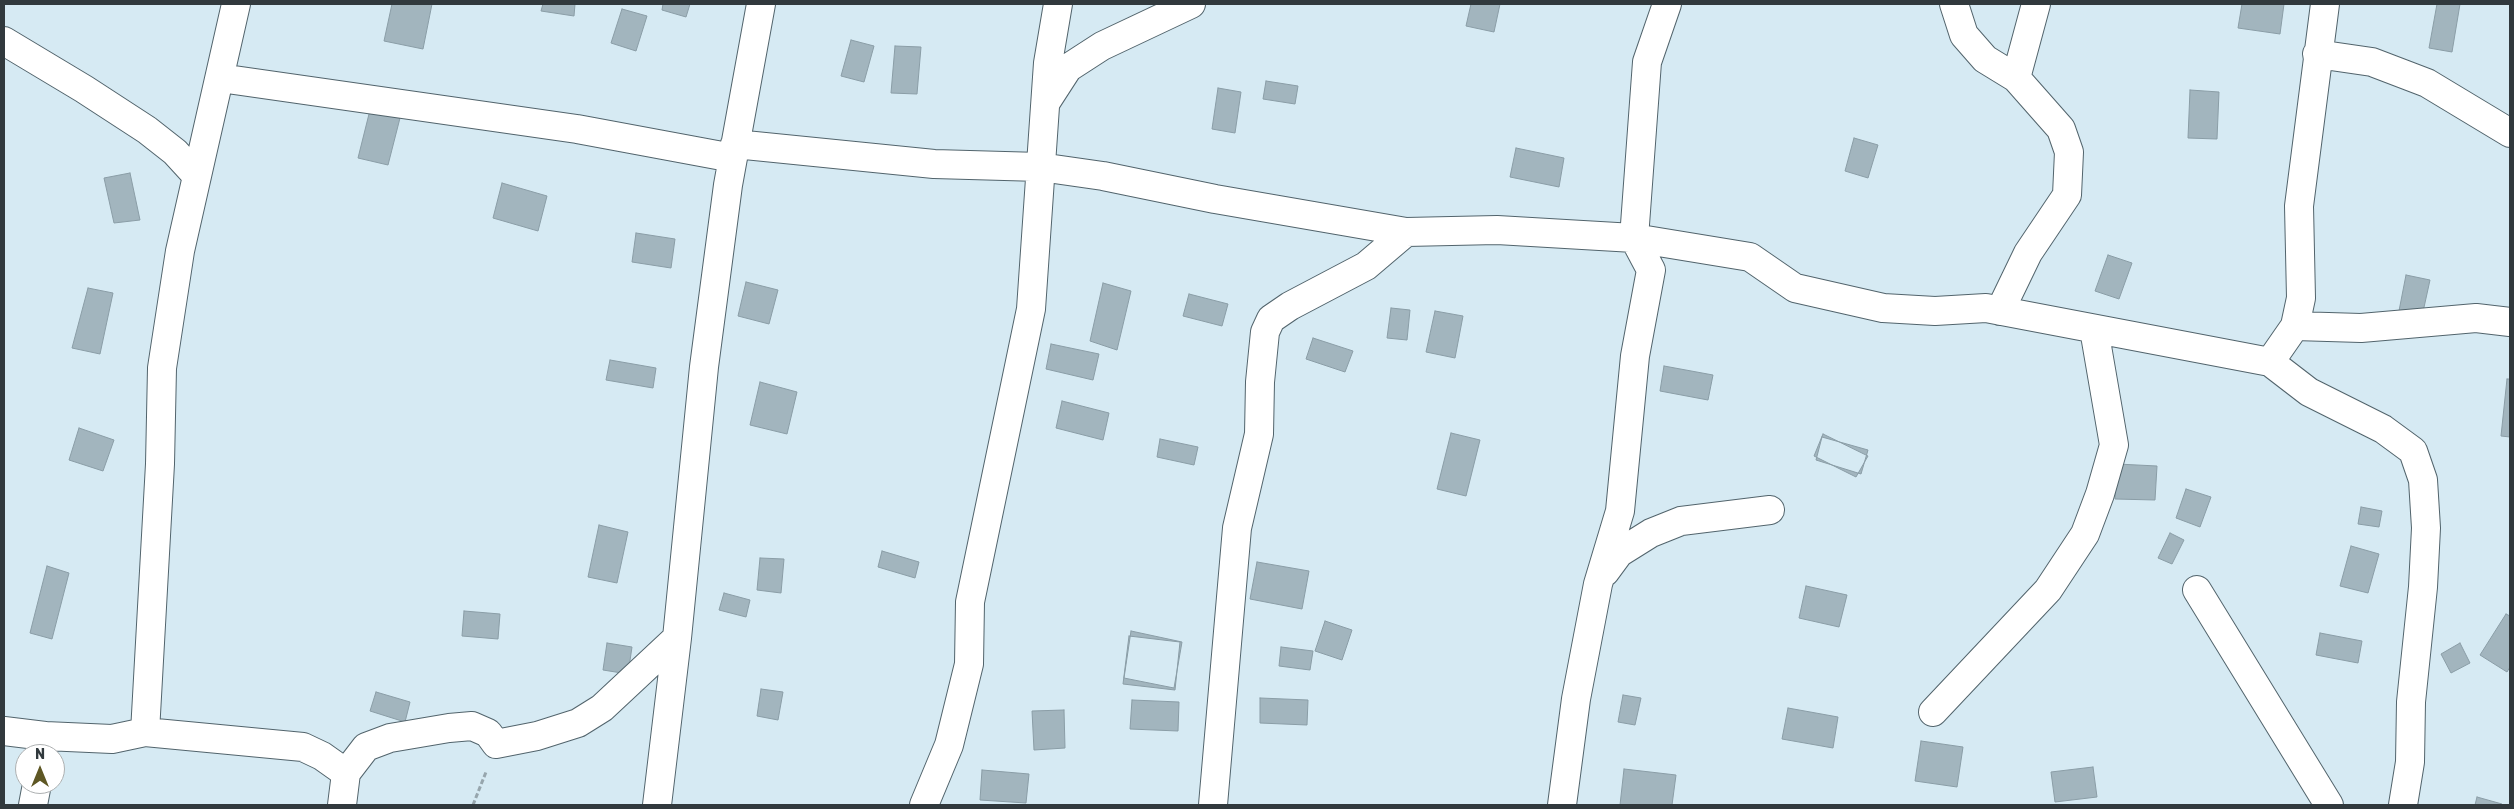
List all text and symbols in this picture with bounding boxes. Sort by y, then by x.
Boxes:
north arrow [15,744,65,794]
text: N [35,746,45,763]

